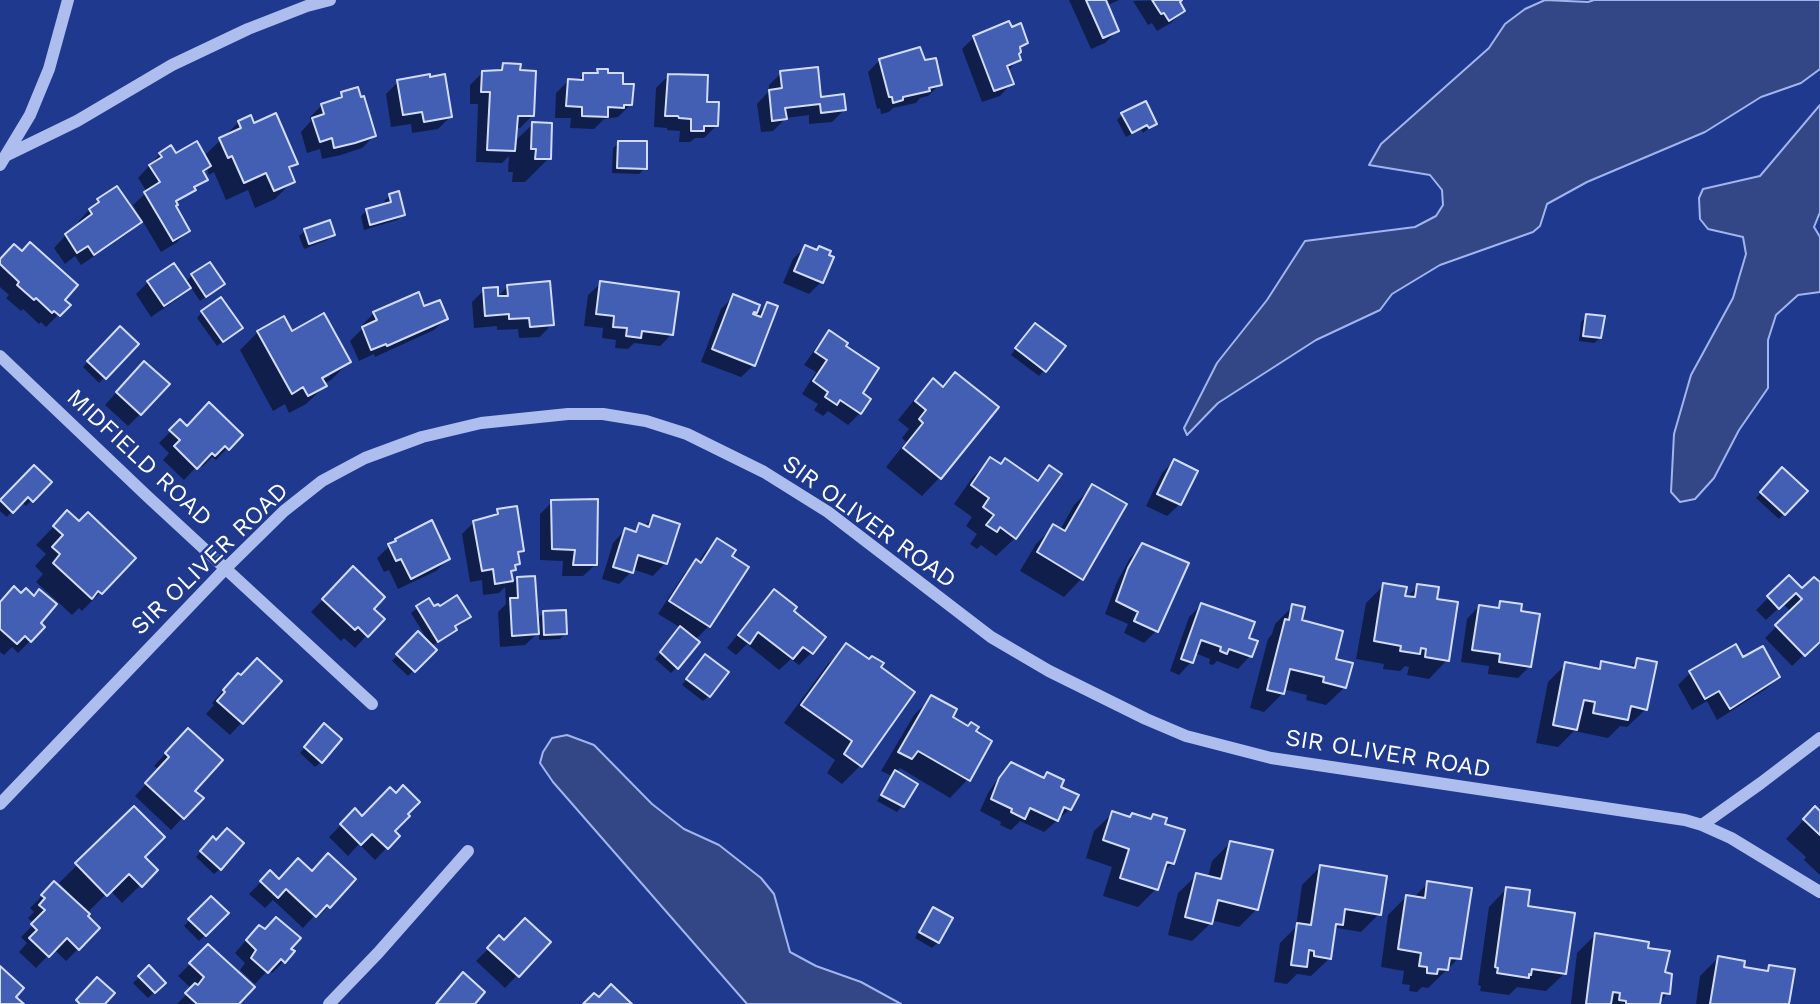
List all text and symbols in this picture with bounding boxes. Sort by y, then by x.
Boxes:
street label: MIDFIELD ROAD [60,383,218,533]
street label: SIR OLIVER ROAD [777,449,961,595]
street label: SIR OLIVER ROAD [125,477,295,641]
street label: SIR OLIVER ROAD [1283,724,1493,784]

